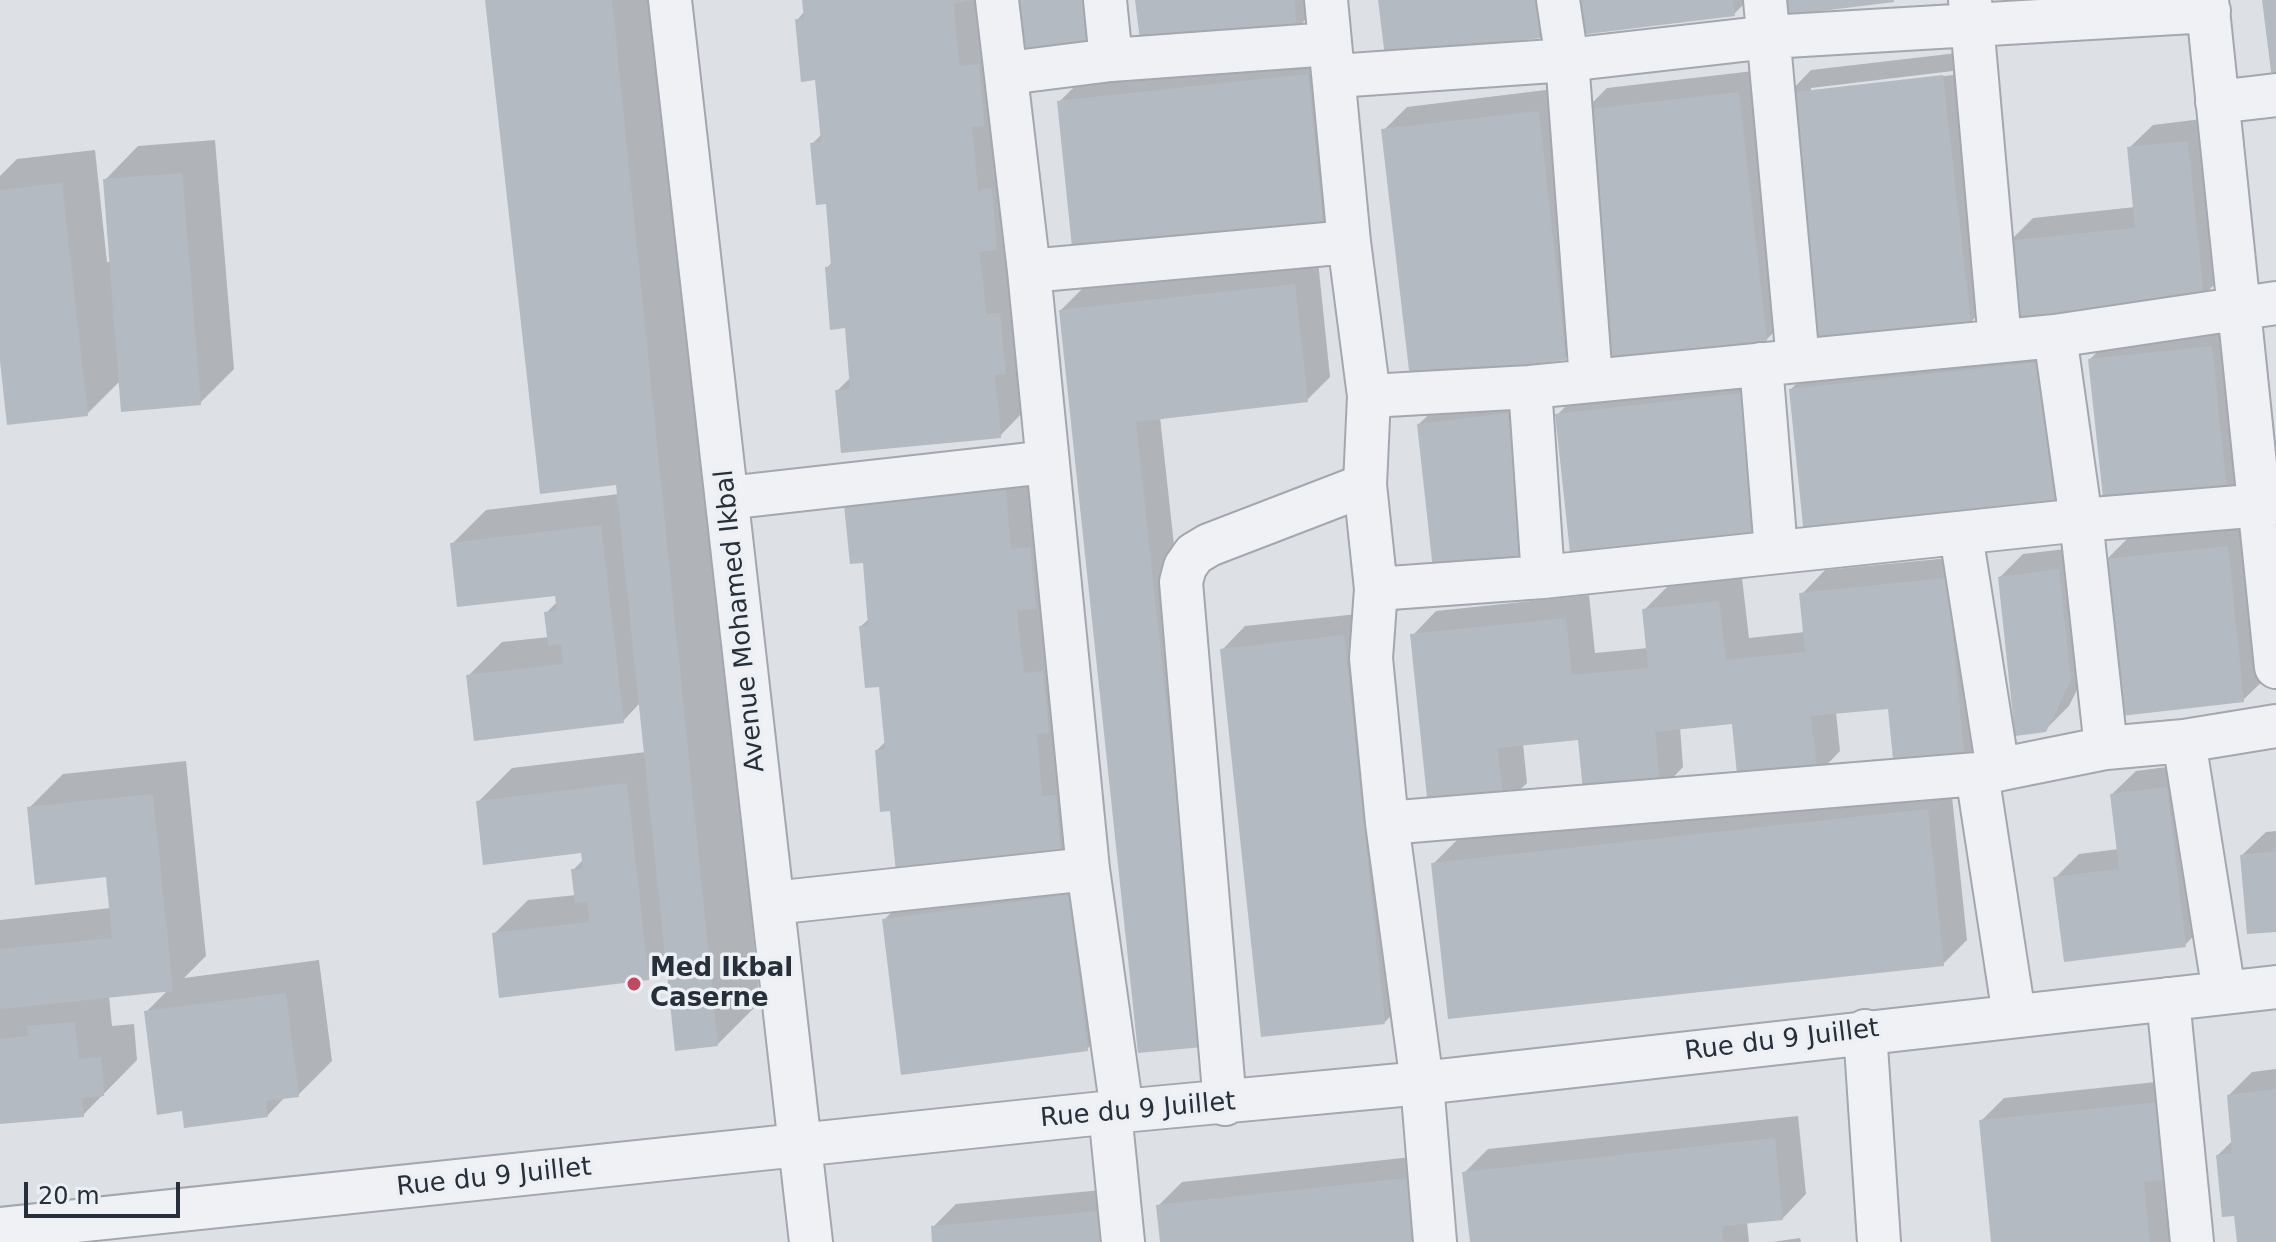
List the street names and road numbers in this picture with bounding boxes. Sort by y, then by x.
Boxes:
street label: Avenue Mohamed Ikbal [710,468,772,774]
street label: Rue du 9 Juillet [1683,1014,1881,1068]
street label: Rue du 9 Juillet [1039,1087,1237,1135]
street label: Rue du 9 Juillet [395,1152,593,1204]

